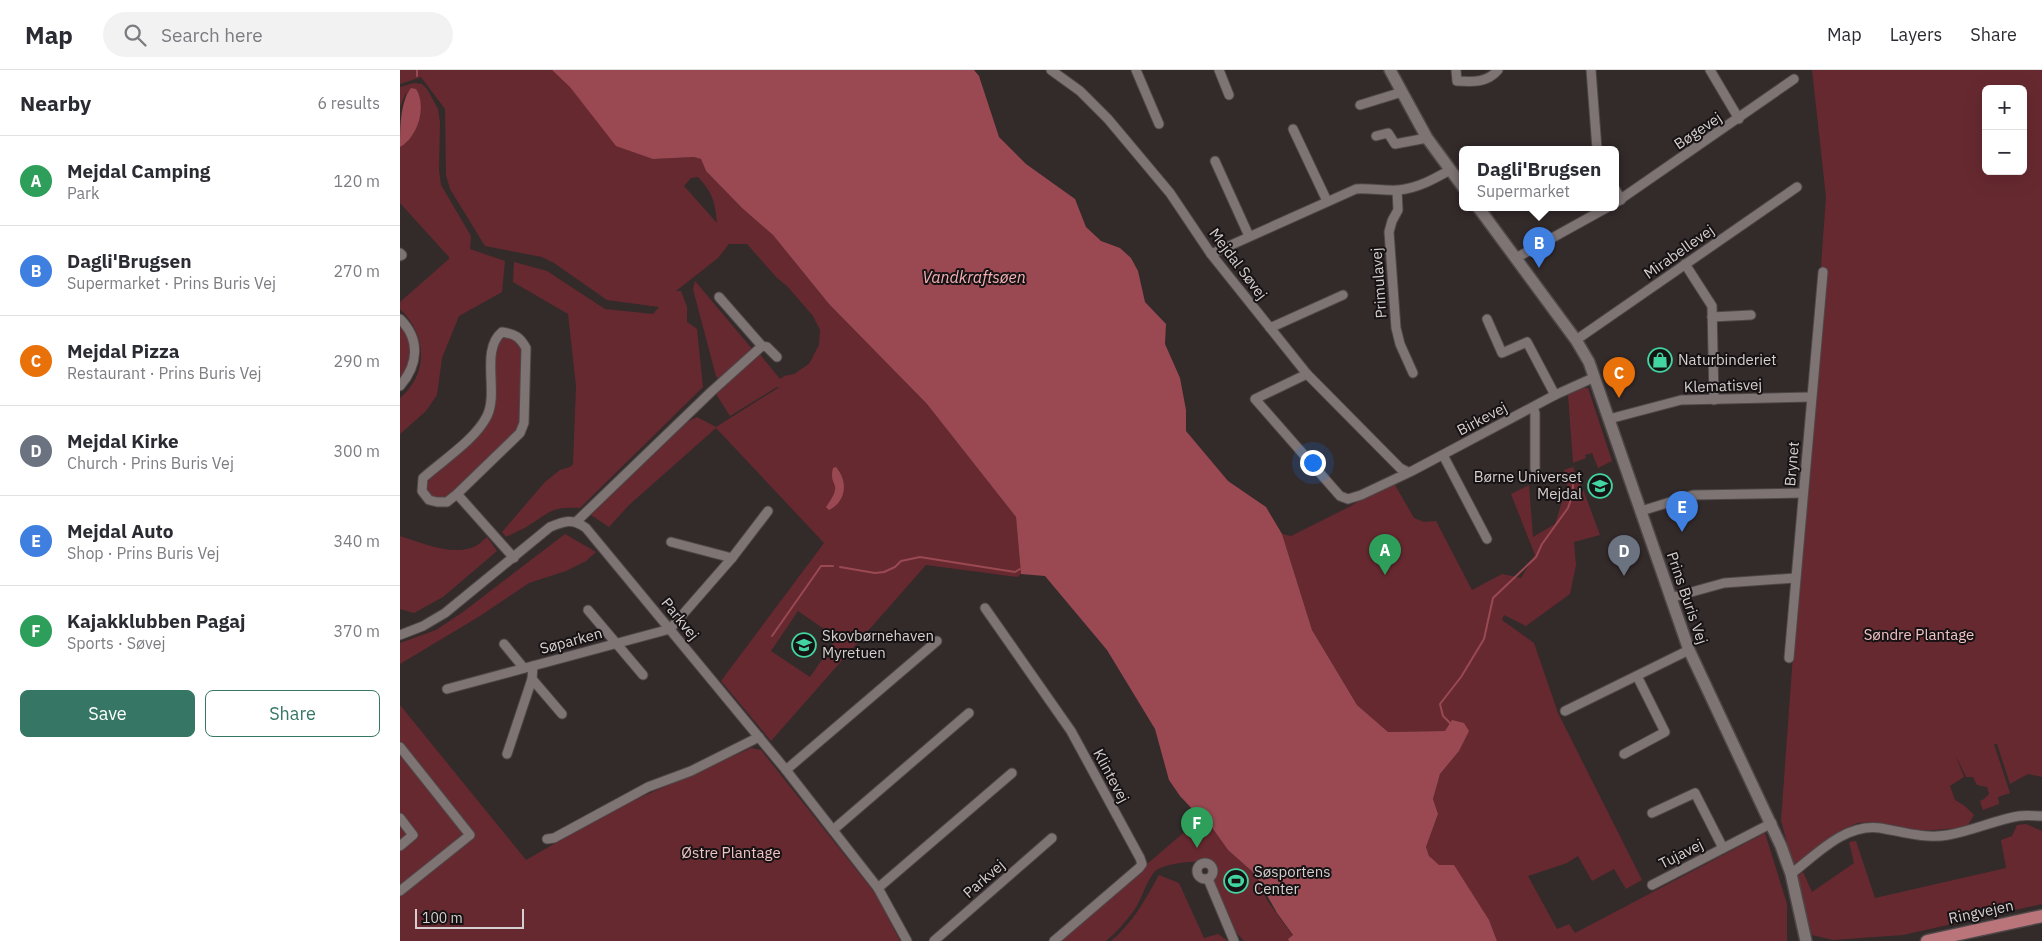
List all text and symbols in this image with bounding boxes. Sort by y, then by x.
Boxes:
search box [103,12,453,57]
text: Map [25,19,73,51]
icon: search [121,21,149,49]
text: Search here [161,23,263,47]
text: Map [1827,23,1862,46]
text: Layers [1890,23,1942,46]
text: Share [1970,23,2017,46]
map controls [1982,85,2027,175]
button: + [1982,85,2027,130]
text: Nearby [20,89,91,117]
text: 6 results [317,93,380,113]
street label: Bøgevej [1670,108,1725,153]
button: − [1982,130,2027,175]
popup [1459,146,1619,211]
text: Dagli'Brugsen [1477,157,1601,181]
text: Mejdal Camping [67,159,210,183]
text: A [31,171,41,191]
text: 120 m [333,171,380,191]
text: Supermarket [1477,181,1570,201]
text: Park [67,183,99,203]
street label: Mirabellevej [1640,220,1718,283]
street label: Mejdal Søvej [1205,224,1272,303]
pin: B [1523,227,1555,268]
street label: Primulavej [1367,247,1390,319]
text: Dagli'Brugsen [67,249,192,273]
text: B [31,261,41,281]
text: 270 m [333,261,380,281]
water label: Vandkraftsøen [922,267,1026,287]
text: Supermarket · Prins Buris Vej [67,273,276,293]
text: Mejdal Pizza [67,339,180,363]
shop icon: Naturbinderiet [1647,347,1673,373]
place label: Naturbinderiet [1678,350,1777,369]
text: C [31,351,41,371]
text: 290 m [333,351,380,371]
pin: C [1603,357,1635,398]
text: Restaurant · Prins Buris Vej [67,363,262,383]
street label: Klematisvej [1684,375,1762,396]
street label: Birkevej [1453,397,1510,440]
text: Mejdal Kirke [67,429,179,453]
text: D [30,441,42,461]
text: 300 m [333,441,380,461]
street label: Brynet [1780,441,1803,487]
your location [1300,450,1326,476]
text: Church · Prins Buris Vej [67,453,234,473]
place label: Børne Universet Mejdal [1474,467,1582,503]
school or university icon: Børne Universet Mejdal [1587,473,1613,499]
pin: E [1666,491,1698,532]
text: Mejdal Auto [67,519,174,543]
text: E [31,531,41,551]
text: 340 m [333,531,380,551]
pin: A [1369,534,1401,575]
pin: D [1608,535,1640,576]
text: Shop · Prins Buris Vej [67,543,219,563]
street label: Prins Buris Vej [1663,549,1712,647]
street label: Parkvej [657,594,703,644]
text: Kajakklubben Pagaj [67,609,245,633]
text: F [31,621,41,641]
text: 370 m [333,621,380,641]
street label: Søparken [538,623,604,658]
park label: Søndre Plantage [1864,625,1974,644]
place label: Skovbørnehaven Myretuen [822,626,934,662]
school or university icon: Skovbørnehaven Myretuen [791,632,817,658]
text: Sports · Søvej [67,633,165,653]
button: Save [20,690,195,737]
button: Share [205,690,380,737]
street label: Klintevej [1089,746,1134,806]
pin: F [1181,807,1213,848]
street label: Tujavej [1655,834,1706,873]
park label: Østre Plantage [681,843,781,862]
street label: Parkvej [959,855,1009,902]
place label: Søsportens Center [1254,862,1330,898]
sports icon: Søsportens Center [1223,868,1249,894]
street label: Ringvejen [1947,895,2015,928]
scale bar [415,906,524,929]
text: 100 m [422,909,463,927]

